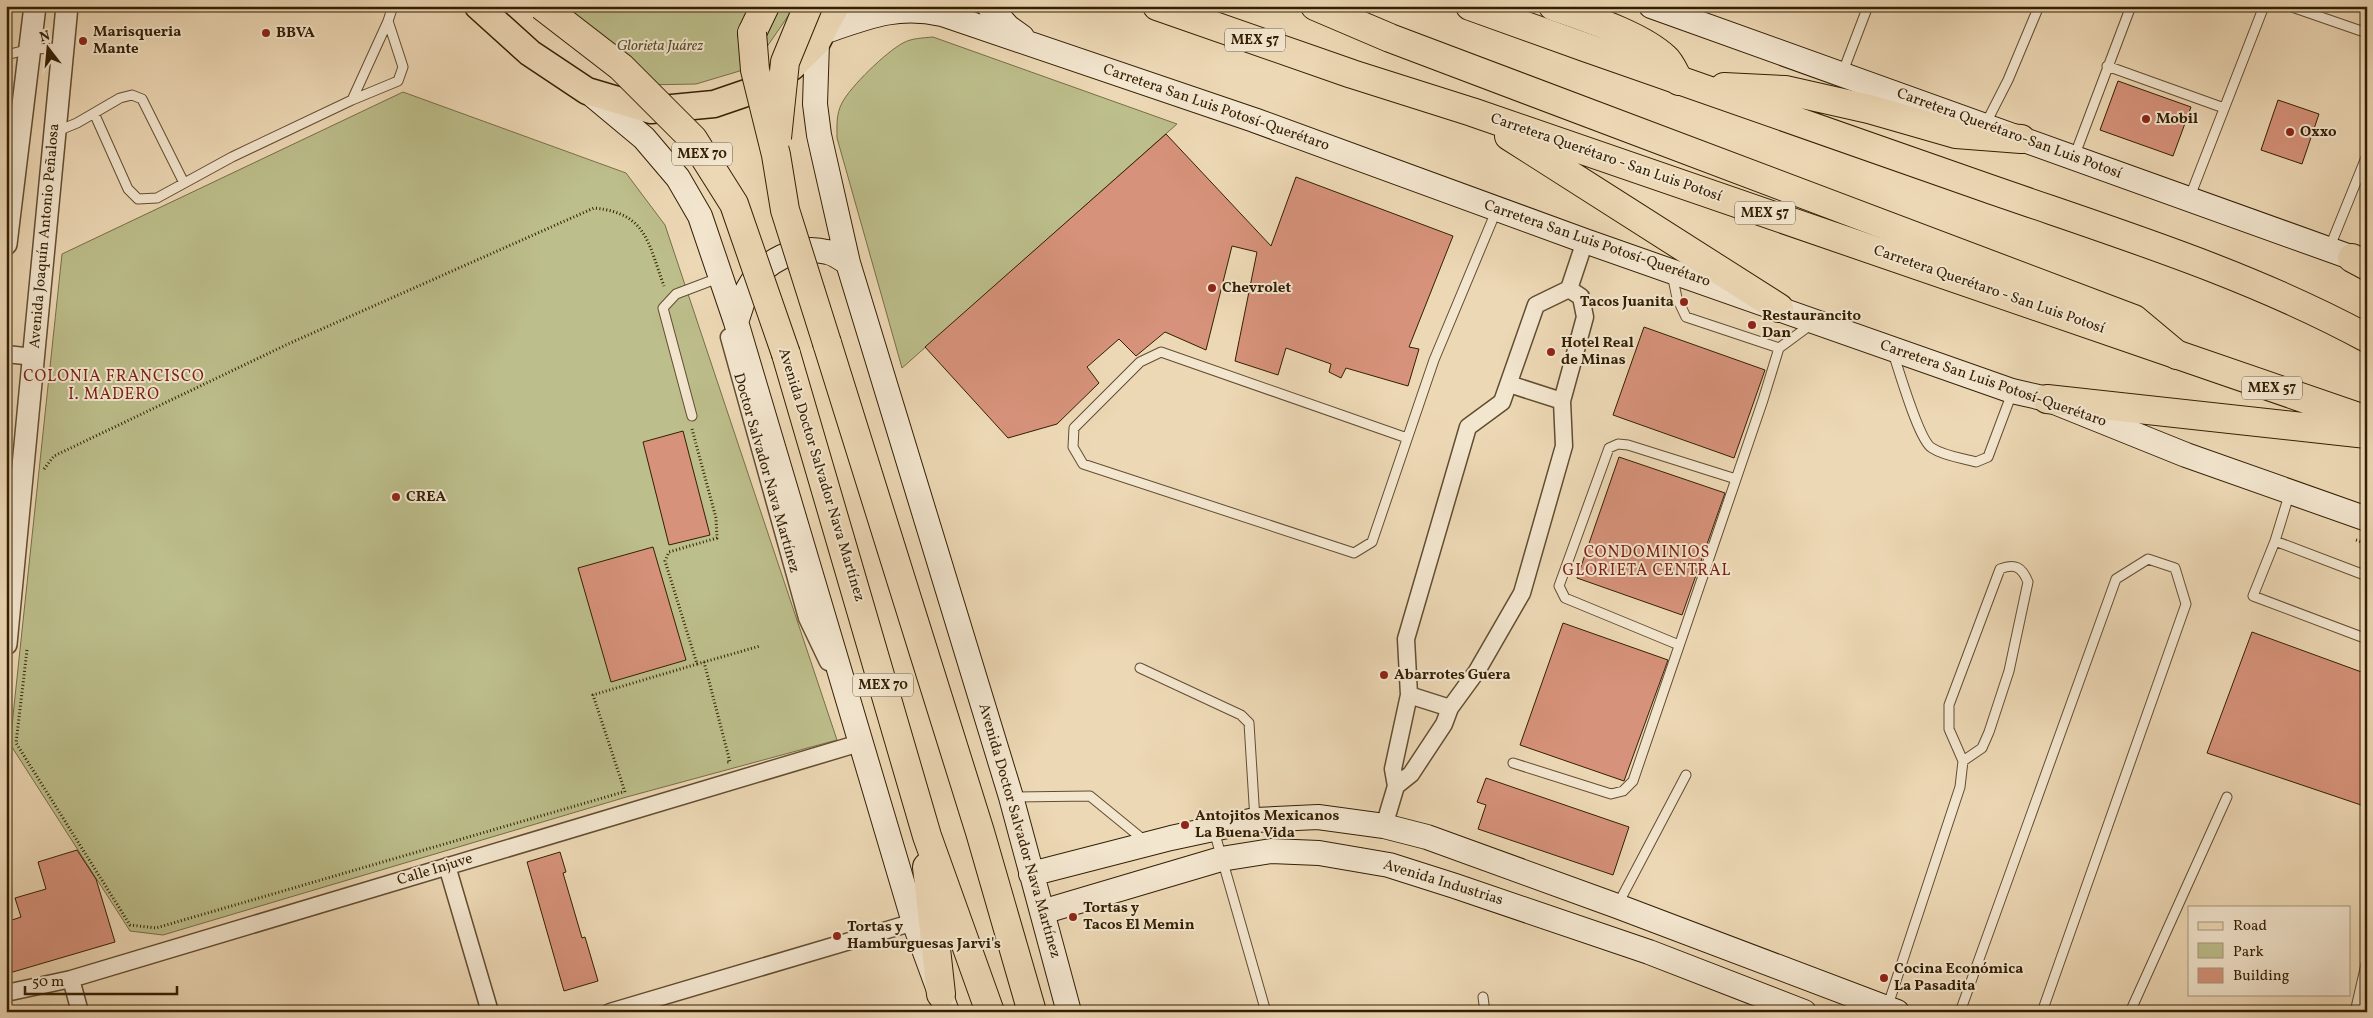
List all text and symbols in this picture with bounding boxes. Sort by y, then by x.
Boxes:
north arrow [22,22,72,72]
place label: Marisqueria Mante [93,22,181,60]
place label: BBVA [276,23,315,44]
text: N [37,26,52,47]
marker: BBVA [260,27,272,39]
road number: MEX 57 [1225,28,1285,52]
marker: Marisqueria Mante [77,35,89,47]
park label: Glorieta Juárez [617,36,703,57]
street label: Carretera San Luis Potosí-Querétaro [1100,59,1332,157]
street label: Carretera Querétaro-San Luis Potosí [1894,83,2125,185]
street label: Carretera Querétaro - San Luis Potosí [1487,108,1725,208]
place label: Mobil [2156,109,2198,130]
marker: Mobil [2140,113,2152,125]
place label: Oxxo [2300,122,2337,143]
street label: Avenida Joaquín Antonio Peñalosa [25,123,65,349]
marker: Oxxo [2284,126,2296,138]
road number: MEX 70 [672,142,732,166]
street label: Carretera San Luis Potosí-Querétaro [1481,195,1713,293]
road number: MEX 57 [1735,202,1795,224]
street label: Carretera Querétaro - San Luis Potosí [1870,240,2108,340]
place label: Chevrolet [1222,278,1291,299]
marker: Chevrolet [1206,282,1218,294]
place label: Tacos Juanita [1580,292,1674,313]
marker: Tacos Juanita [1678,296,1690,308]
place label: Restaurancito Dan [1762,306,1861,344]
marker: Restaurancito Dan [1746,319,1758,331]
place label: Hotel Real de Minas [1561,333,1634,371]
street label: Carretera San Luis Potosí-Querétaro [1877,335,2109,433]
street label: Avenida Doctor Salvador Nava Martínez [772,346,870,604]
marker: Hotel Real de Minas [1545,346,1557,358]
district label: COLONIA FRANCISCO I. MADERO [23,366,205,406]
street label: Doctor Salvador Nava Martínez [727,371,805,575]
road number: MEX 57 [2242,376,2302,399]
place label: CREA [406,487,446,508]
marker: CREA [390,491,402,503]
district label: CONDOMINIOS GLORIETA CENTRAL [1562,542,1732,582]
place label: Abarrotes Guera [1394,665,1511,686]
marker: Abarrotes Guera [1378,669,1390,681]
road number: MEX 70 [853,674,913,696]
street label: Avenida Doctor Salvador Nava Martínez [973,701,1065,961]
place label: Antojitos Mexicanos La Buena Vida [1195,806,1339,844]
marker: Antojitos Mexicanos La Buena Vida [1179,819,1191,831]
street label: Calle Injuve [395,849,475,891]
street label: Avenida Industrias [1380,855,1506,911]
place label: Tortas y Tacos El Memin [1083,898,1195,936]
legend [2188,906,2350,996]
marker: Tortas y Tacos El Memin [1067,911,1079,923]
text: Road [2233,916,2267,937]
place label: Tortas y Hamburguesas Jarvi's [847,917,1001,955]
marker: Tortas y Hamburguesas Jarvi's [831,930,843,942]
text: Park [2233,942,2264,963]
place label: Cocina Económica La Pasadita [1894,959,2023,997]
scale bar [25,963,178,995]
text: Building [2233,966,2290,987]
text: 50 m [32,972,64,993]
marker: Cocina Económica La Pasadita [1878,972,1890,984]

